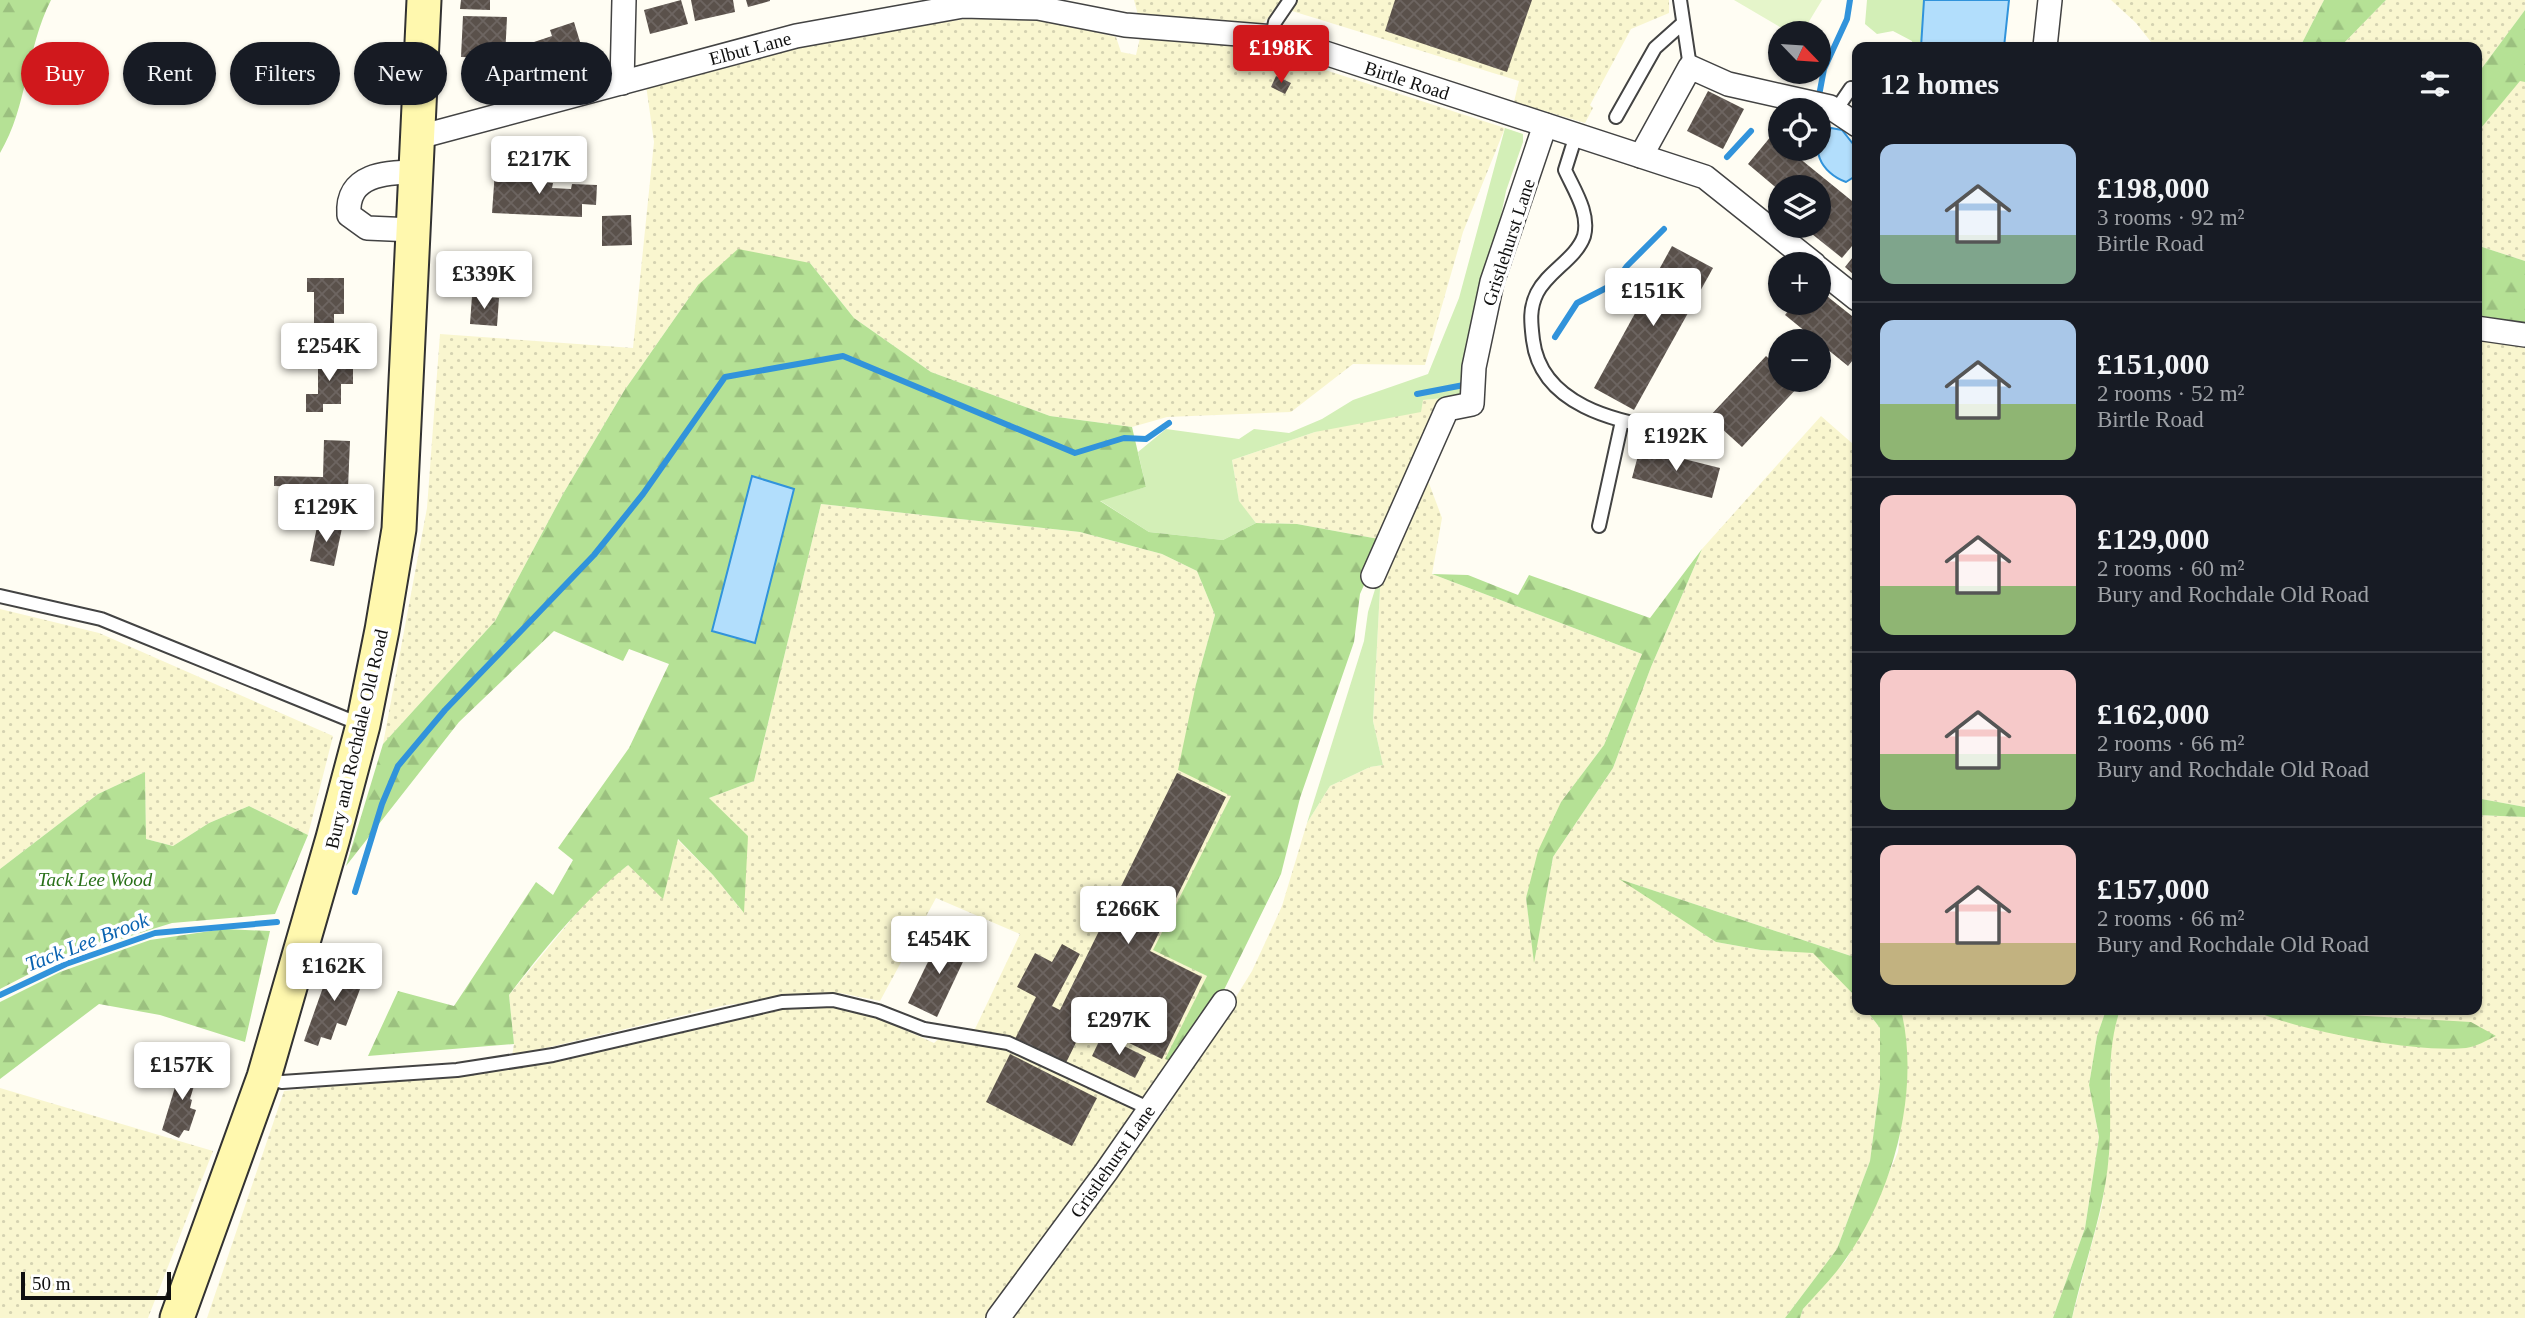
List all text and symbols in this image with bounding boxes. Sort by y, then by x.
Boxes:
north arrow [1768,21,1830,84]
map controls [1768,21,1831,392]
pin: £198K [1232,25,1330,85]
street label: Elbut Lane [707,27,793,69]
text: £198K [1249,35,1313,60]
chip: Buy [21,42,109,105]
chip: Rent [123,42,216,105]
chip: Filters [230,42,340,105]
chip: New [354,42,447,105]
chip: Apartment [461,42,612,105]
street label: Birtle Road [1362,57,1452,104]
icon: filters [2416,65,2454,103]
text: 12 homes [1880,67,1999,100]
button: locate [1768,98,1831,161]
pin: £217K [490,136,588,196]
text: £217K [507,146,571,171]
text: £198,000 [2097,171,2210,204]
icon: home [1936,172,2020,256]
button: layers [1768,175,1831,238]
street label: Gristlehurst Lane [1478,176,1539,308]
text: 3 rooms · 92 m² [2097,205,2244,230]
text: Birtle Road [2097,231,2204,256]
pin: £339K [435,252,533,311]
button: + [1768,252,1831,315]
text: £339K [452,261,516,286]
pin: £151K [1604,268,1702,328]
text: £151K [1621,278,1685,303]
pin: £254K [280,324,378,383]
button: − [1768,329,1831,392]
text: £254K [297,333,361,358]
text: £151,000 [2097,347,2210,380]
icon: home [1936,348,2020,432]
text: 2 rooms · 52 m² [2097,381,2244,406]
text: Birtle Road [2097,407,2204,432]
pin: £192K [1627,414,1725,473]
text: £192K [1644,423,1708,448]
pin: £129K [277,484,375,544]
text: £129K [294,494,358,519]
text: £129,000 [2097,522,2210,555]
icon: home [1936,523,2020,607]
text: 2 rooms · 60 m² [2097,556,2244,581]
text: Bury and Rochdale Old Road [2097,582,2369,607]
street label: Bury and Rochdale Old Road [321,627,392,851]
text: £162,000 [2097,697,2210,730]
icon: home [1936,698,2020,782]
text: 2 rooms · 66 m² [2097,731,2244,756]
text: Bury and Rochdale Old Road [2097,757,2369,782]
park label: Tack Lee Wood [38,869,153,890]
text: £157,000 [2097,872,2210,905]
icon: home [1936,873,2020,957]
pin: £266K [1079,886,1177,946]
text: £266K [1096,896,1160,921]
text: 2 rooms · 66 m² [2097,906,2244,931]
water label: Tack Lee Brook [22,907,153,977]
pin: £454K [890,916,988,976]
text: £454K [907,926,971,951]
text: Bury and Rochdale Old Road [2097,932,2369,957]
pin: £162K [285,944,383,1003]
text: £162K [302,953,366,978]
pin: £297K [1070,998,1168,1057]
text: £297K [1087,1007,1151,1032]
pin: £157K [133,1042,231,1102]
text: £157K [150,1052,214,1077]
street label: Gristlehurst Lane [1066,1101,1159,1222]
scale bar [21,1269,172,1301]
text: 50 m [32,1273,71,1294]

